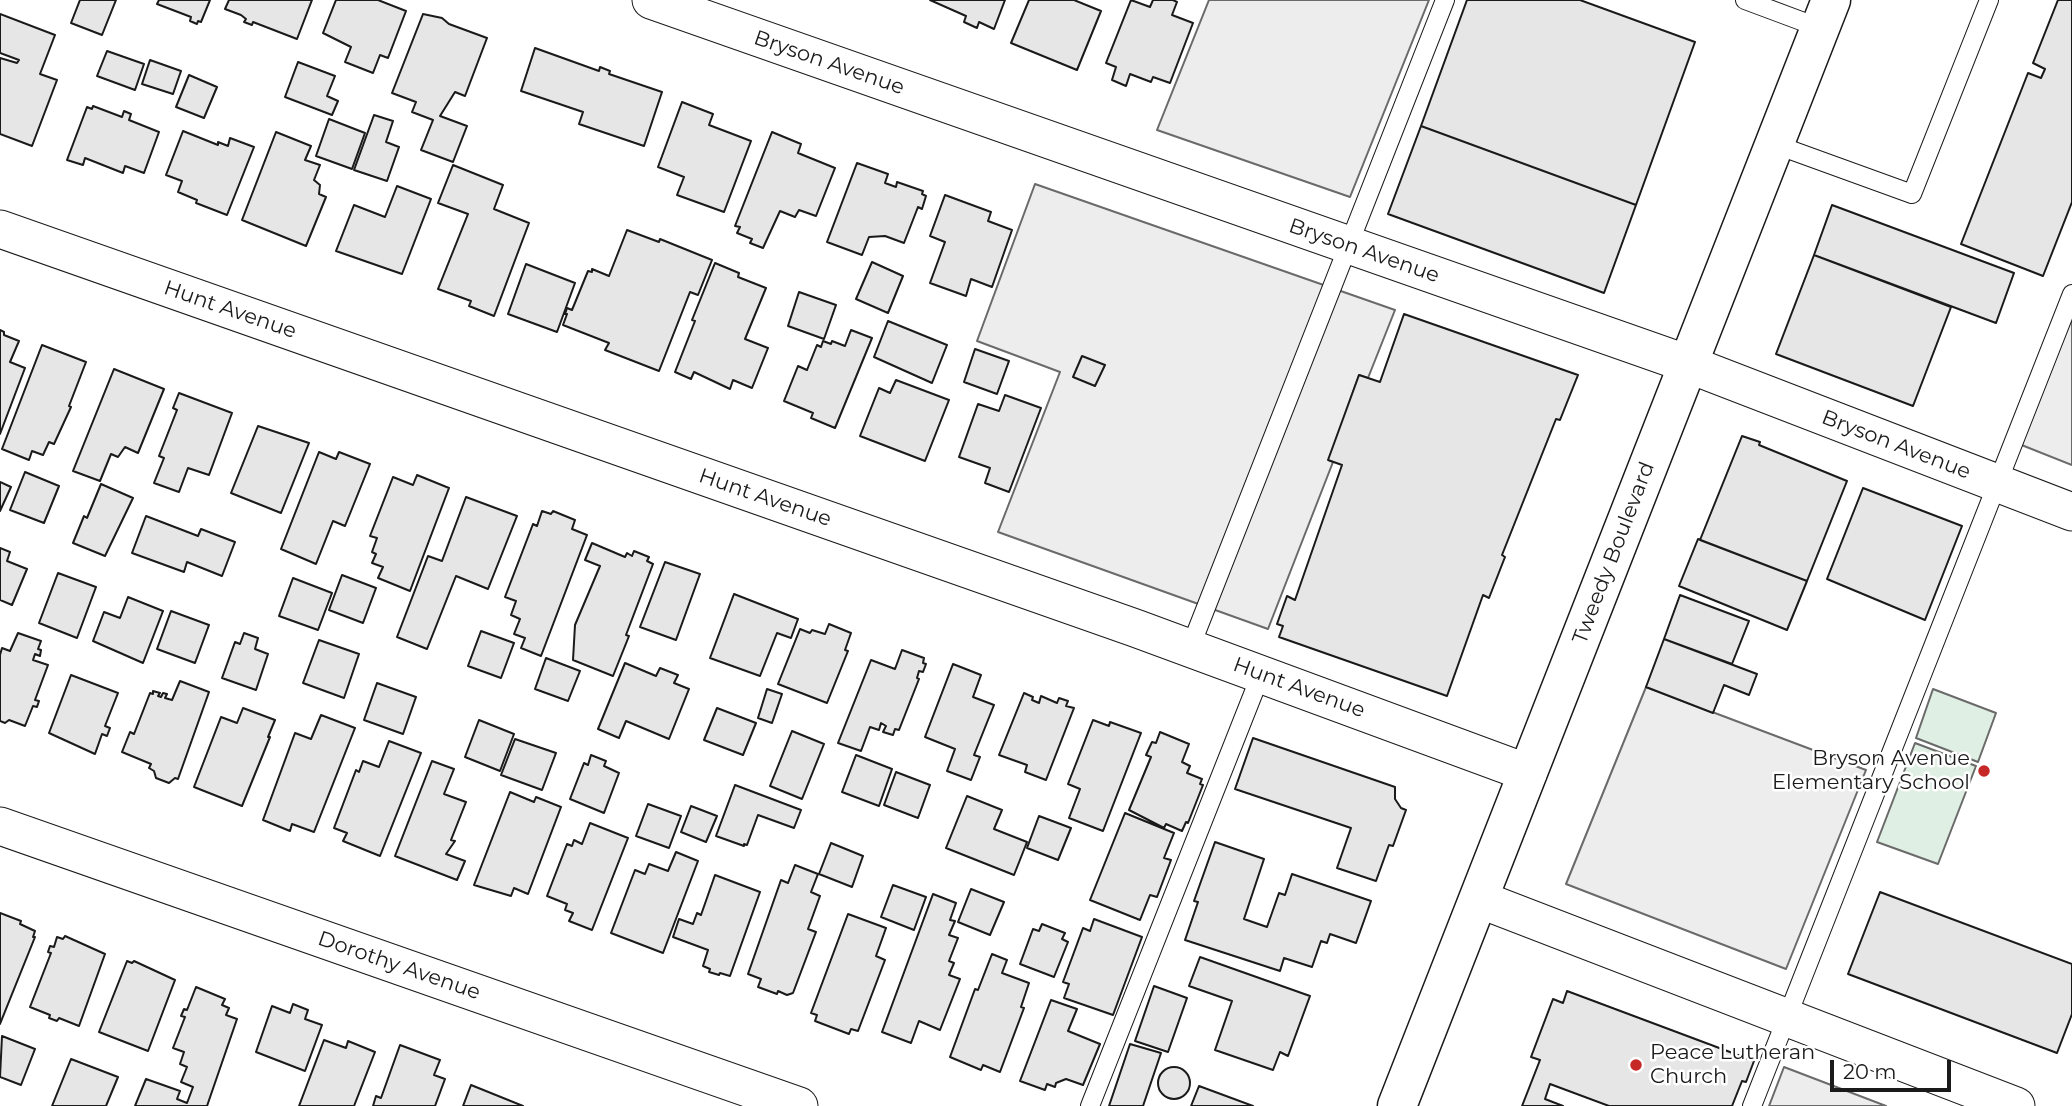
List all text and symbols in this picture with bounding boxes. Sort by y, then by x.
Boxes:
street label: Bryson Avenue [750,25,908,101]
street label: Bryson Avenue [1285,213,1443,289]
street label: Hunt Avenue [160,276,300,344]
street label: Bryson Avenue [1818,405,1974,485]
street label: Tweedy Boulevard [1568,458,1660,648]
street label: Hunt Avenue [695,464,835,532]
street label: Hunt Avenue [1230,652,1368,724]
place label: Bryson Avenue Elementary School [1772,746,1970,796]
marker: Bryson Avenue Elementary School [1976,763,1992,779]
street label: Dorothy Avenue [314,926,484,1006]
place label: Peace Lutheran Church [1650,1040,1815,1090]
scale bar [1834,1046,1955,1090]
marker: Peace Lutheran Church [1628,1057,1644,1073]
text: 20 m [1843,1059,1897,1084]

